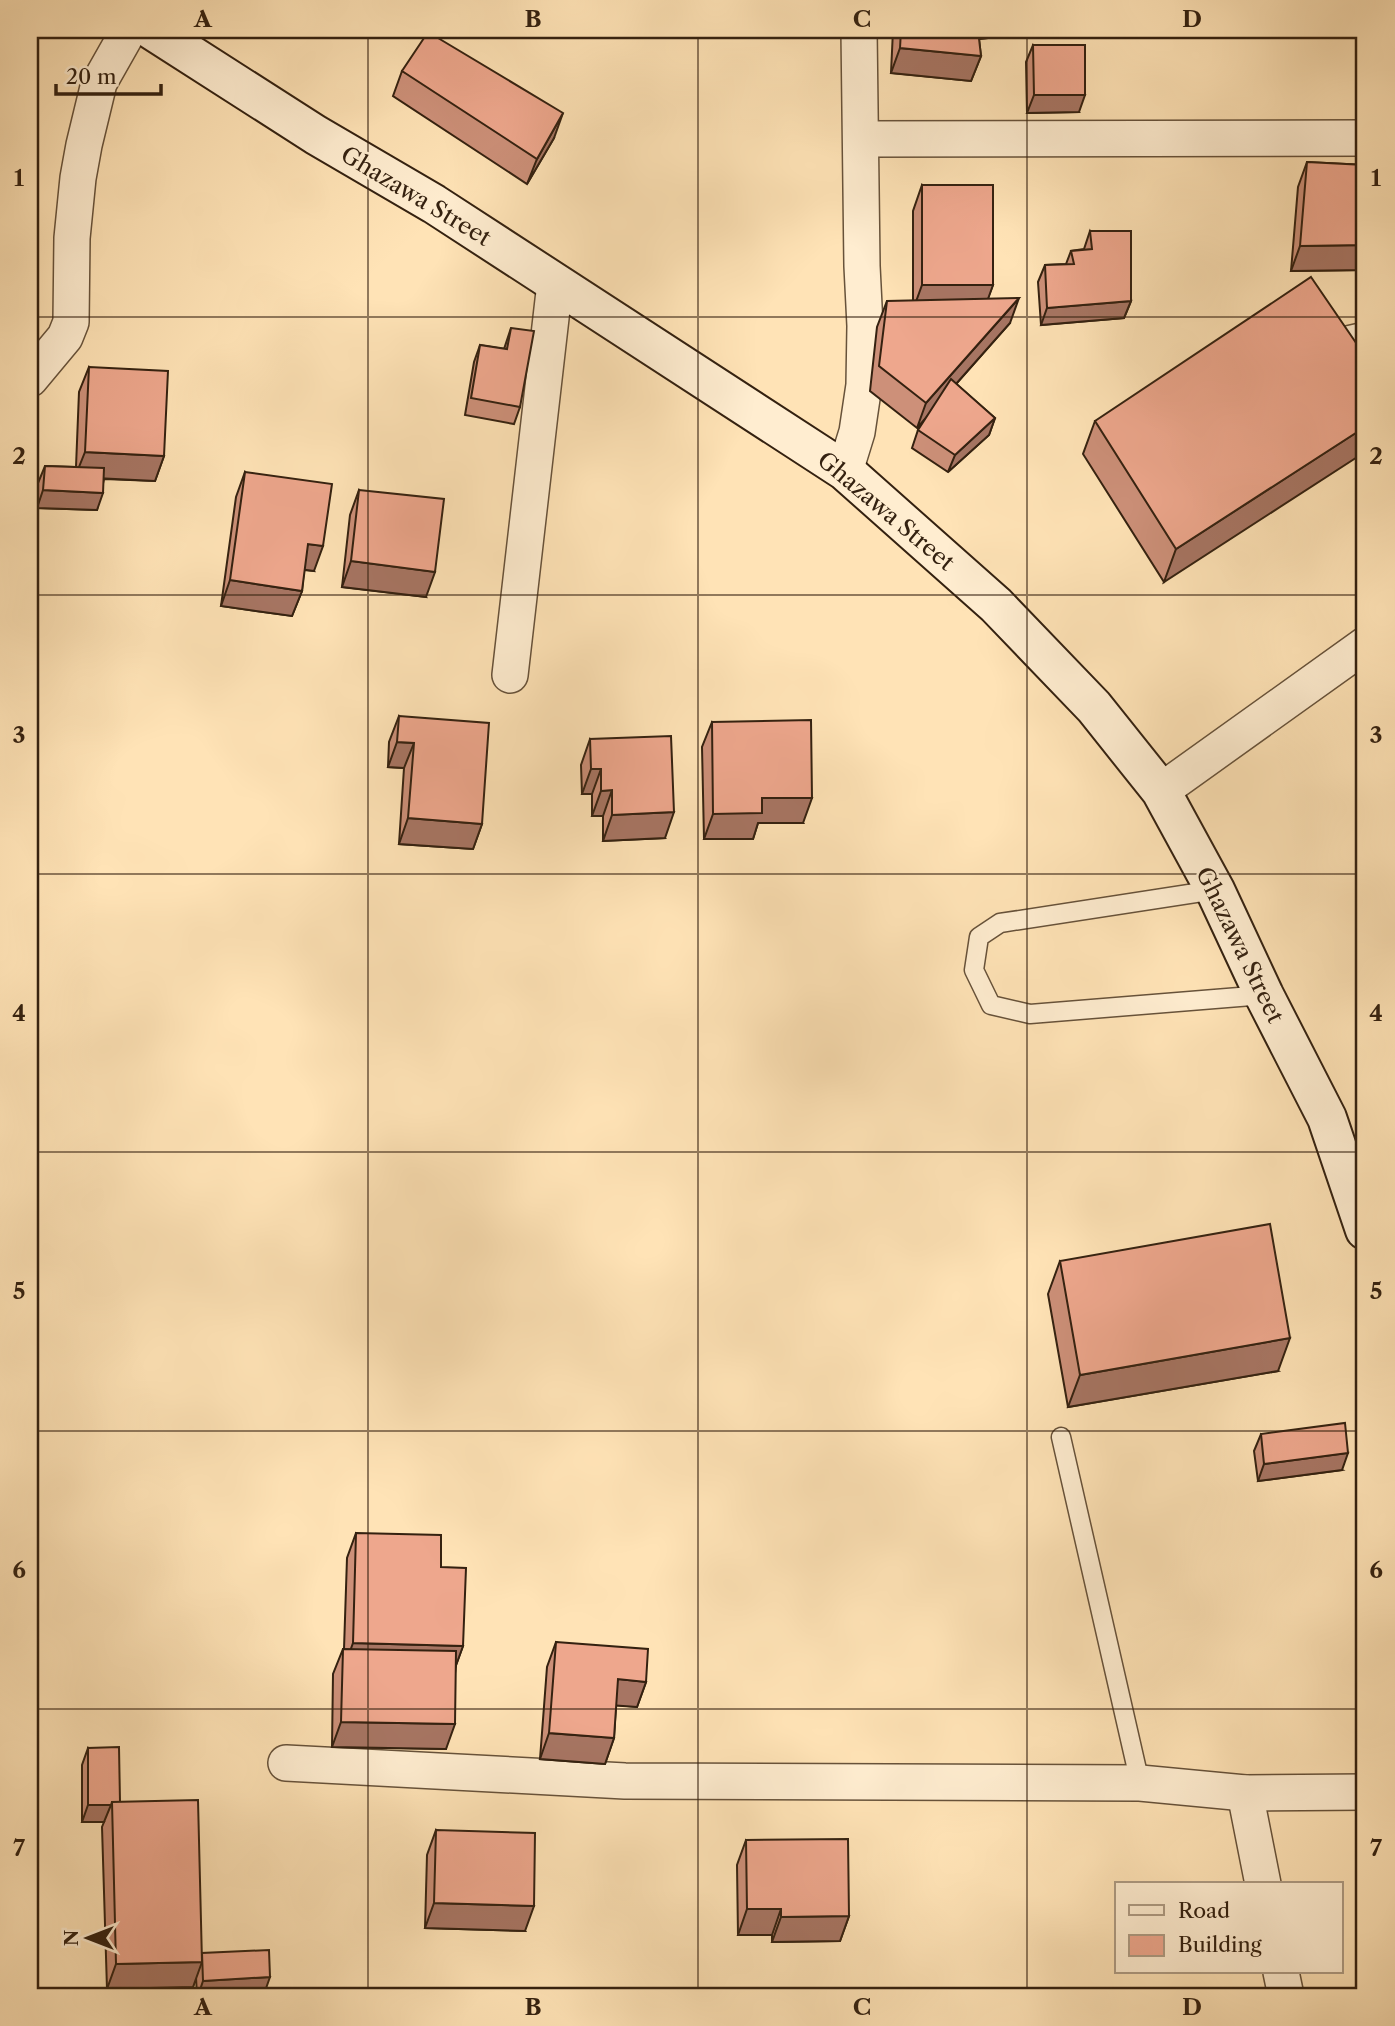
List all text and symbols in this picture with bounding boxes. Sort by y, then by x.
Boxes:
text: A [193,5,213,33]
text: B [524,5,542,33]
text: C [853,5,871,33]
text: D [1182,5,1202,33]
scale bar [56,52,161,96]
text: 20 m [66,64,117,89]
street label: Ghazawa Street [336,140,496,252]
text: 1 [14,164,25,192]
text: 1 [1371,164,1382,192]
text: 2 [12,442,26,470]
text: 2 [1369,442,1383,470]
street label: Ghazawa Street [812,446,960,576]
text: 3 [13,721,26,749]
text: 3 [1370,721,1383,749]
street label: Ghazawa Street [1190,862,1290,1028]
text: 4 [12,999,26,1027]
text: 4 [1369,999,1383,1027]
text: 5 [13,1277,25,1305]
text: 5 [1370,1277,1382,1305]
text: 6 [12,1556,26,1584]
text: 6 [1369,1556,1383,1584]
text: 7 [13,1834,25,1862]
text: 7 [1370,1834,1382,1862]
legend [1115,1882,1342,1974]
text: Road [1178,1898,1230,1923]
north arrow [52,1904,122,1974]
text: N [60,1930,83,1946]
text: Building [1178,1932,1263,1957]
text: A [193,1993,213,2021]
text: B [524,1993,542,2021]
text: C [853,1993,871,2021]
text: D [1182,1993,1202,2021]

